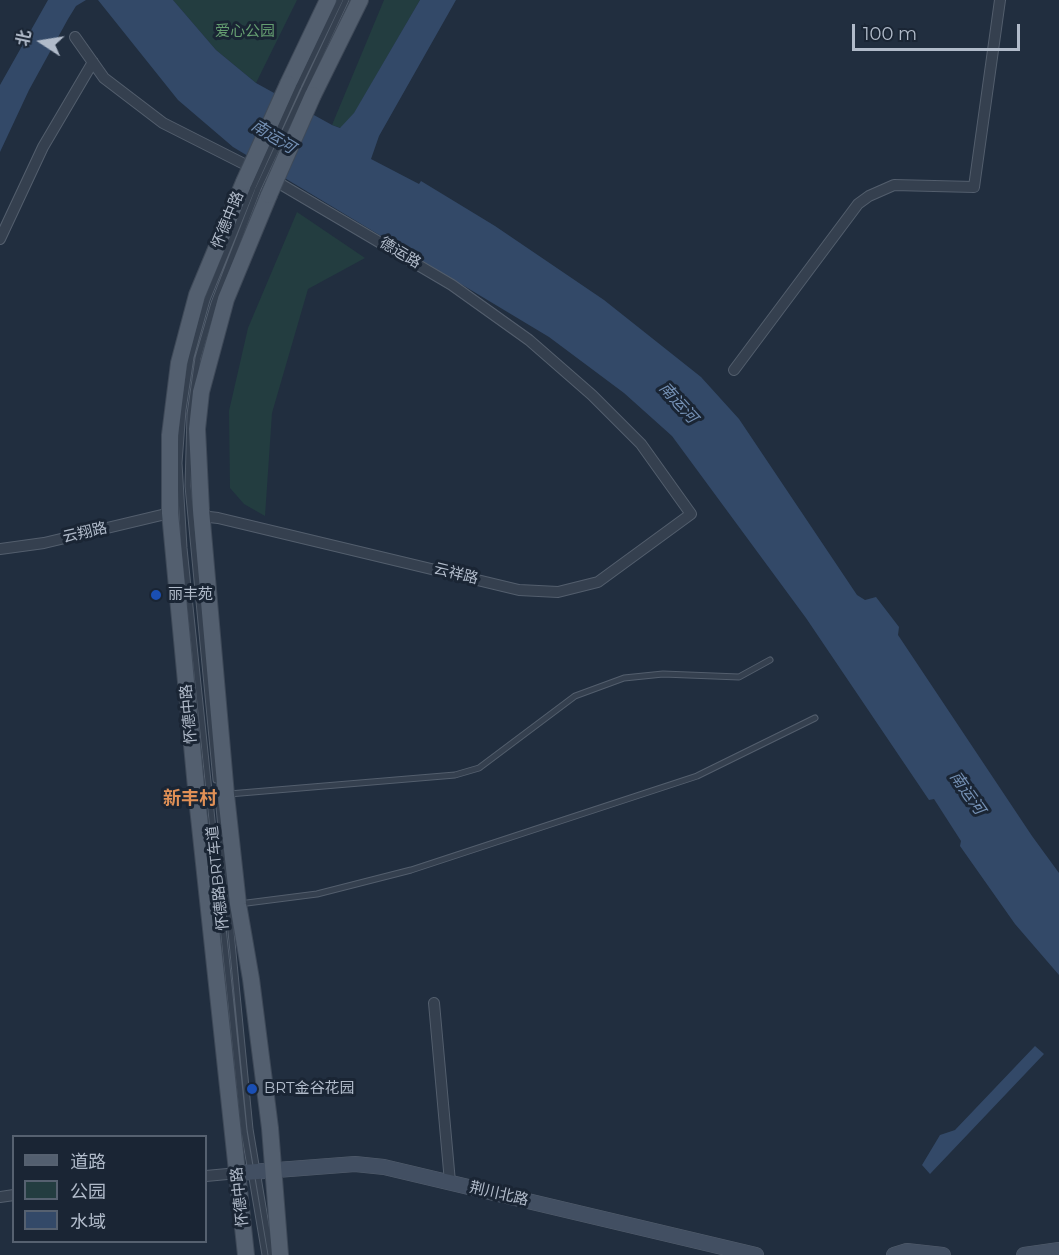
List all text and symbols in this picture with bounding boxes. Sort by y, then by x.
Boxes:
north arrow [12,12,72,72]
scale bar [855,12,1023,50]
park label: 爱心公园 [215,23,275,41]
text: 100 m [863,23,917,45]
text: 北 [13,28,35,48]
water label: 南运河 [248,116,298,158]
street label: 怀德中路 [208,189,248,251]
street label: 德运路 [376,234,424,272]
water label: 南运河 [655,379,701,427]
street label: 云翔路 [61,519,109,547]
street label: 云祥路 [432,560,480,588]
place label: 丽丰苑 [168,586,213,604]
marker: 丽丰苑 [149,588,163,602]
street label: 怀德中路 [177,683,201,745]
water label: 南运河 [945,768,989,818]
district label: 新丰村 [163,788,217,810]
street label: 怀德路BRT车道 [204,825,232,931]
place label: BRT金谷花园 [264,1080,355,1098]
marker: BRT金谷花园 [245,1082,259,1096]
legend [12,1135,207,1243]
text: 道路 [70,1151,106,1173]
street label: 怀德中路 [228,1166,252,1228]
street label: 荆川北路 [468,1178,530,1210]
text: 公园 [70,1181,106,1203]
text: 水域 [70,1211,106,1233]

